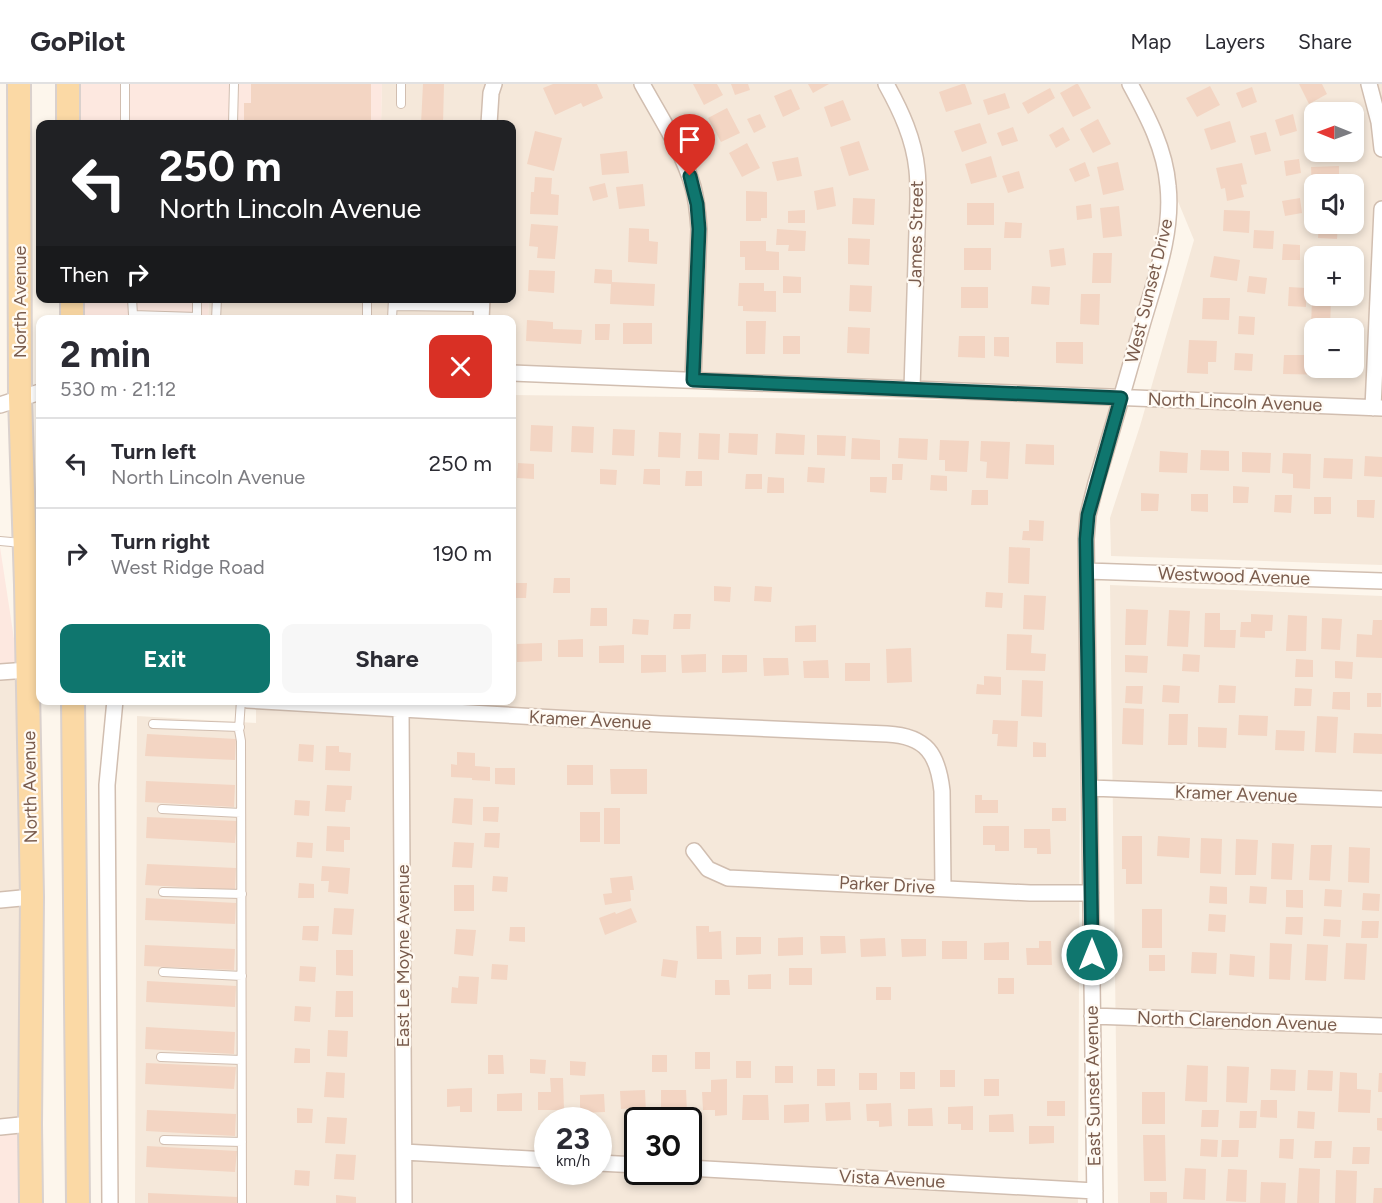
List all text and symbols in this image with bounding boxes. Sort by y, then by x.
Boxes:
text: GoPilot [30,24,126,58]
text: Map [1131,29,1171,54]
text: Layers [1204,29,1265,54]
text: Share [1298,29,1352,54]
north arrow [1304,102,1364,162]
map controls [1304,102,1364,378]
pin [664,114,715,176]
icon: arrive [673,123,706,156]
text: 250 m [159,141,282,192]
icon: left [60,144,138,222]
button: sound [1304,174,1364,234]
street label: James Street [904,180,928,288]
text: North Lincoln Avenue [159,192,421,225]
street label: West Sunset Drive [1120,216,1178,366]
street label: North Avenue [9,246,31,358]
button: + [1304,246,1364,306]
icon: right [121,258,154,291]
text: Then [60,261,109,288]
button: − [1304,318,1364,378]
text: 2 min [60,333,151,376]
button: close [429,335,492,398]
text: 530 m · 21:12 [60,377,176,401]
street label: North Lincoln Avenue [1147,388,1323,416]
text: Turn left [111,438,197,465]
icon: left [60,447,93,480]
text: 250 m [429,450,492,477]
text: North Lincoln Avenue [111,465,305,489]
text: Turn right [111,528,210,555]
icon: right [60,537,93,570]
text: 190 m [432,540,492,567]
text: West Ridge Road [111,555,265,579]
street label: Westwood Avenue [1158,562,1311,590]
button: Exit [60,624,270,693]
button: Share [282,624,492,693]
street label: Kramer Avenue [528,706,652,734]
street label: North Avenue [18,730,42,843]
street label: Kramer Avenue [1174,781,1298,807]
street label: East Le Moyne Avenue [392,864,414,1048]
street label: Parker Drive [838,872,936,899]
position arrow [1060,923,1124,987]
street label: East Sunset Avenue [1081,1005,1105,1167]
street label: North Clarendon Avenue [1137,1007,1338,1035]
speed limit sign: 30 [624,1107,702,1185]
text: 23 [556,1120,590,1157]
text: km/h [556,1152,590,1170]
street label: Vista Avenue [838,1165,946,1193]

